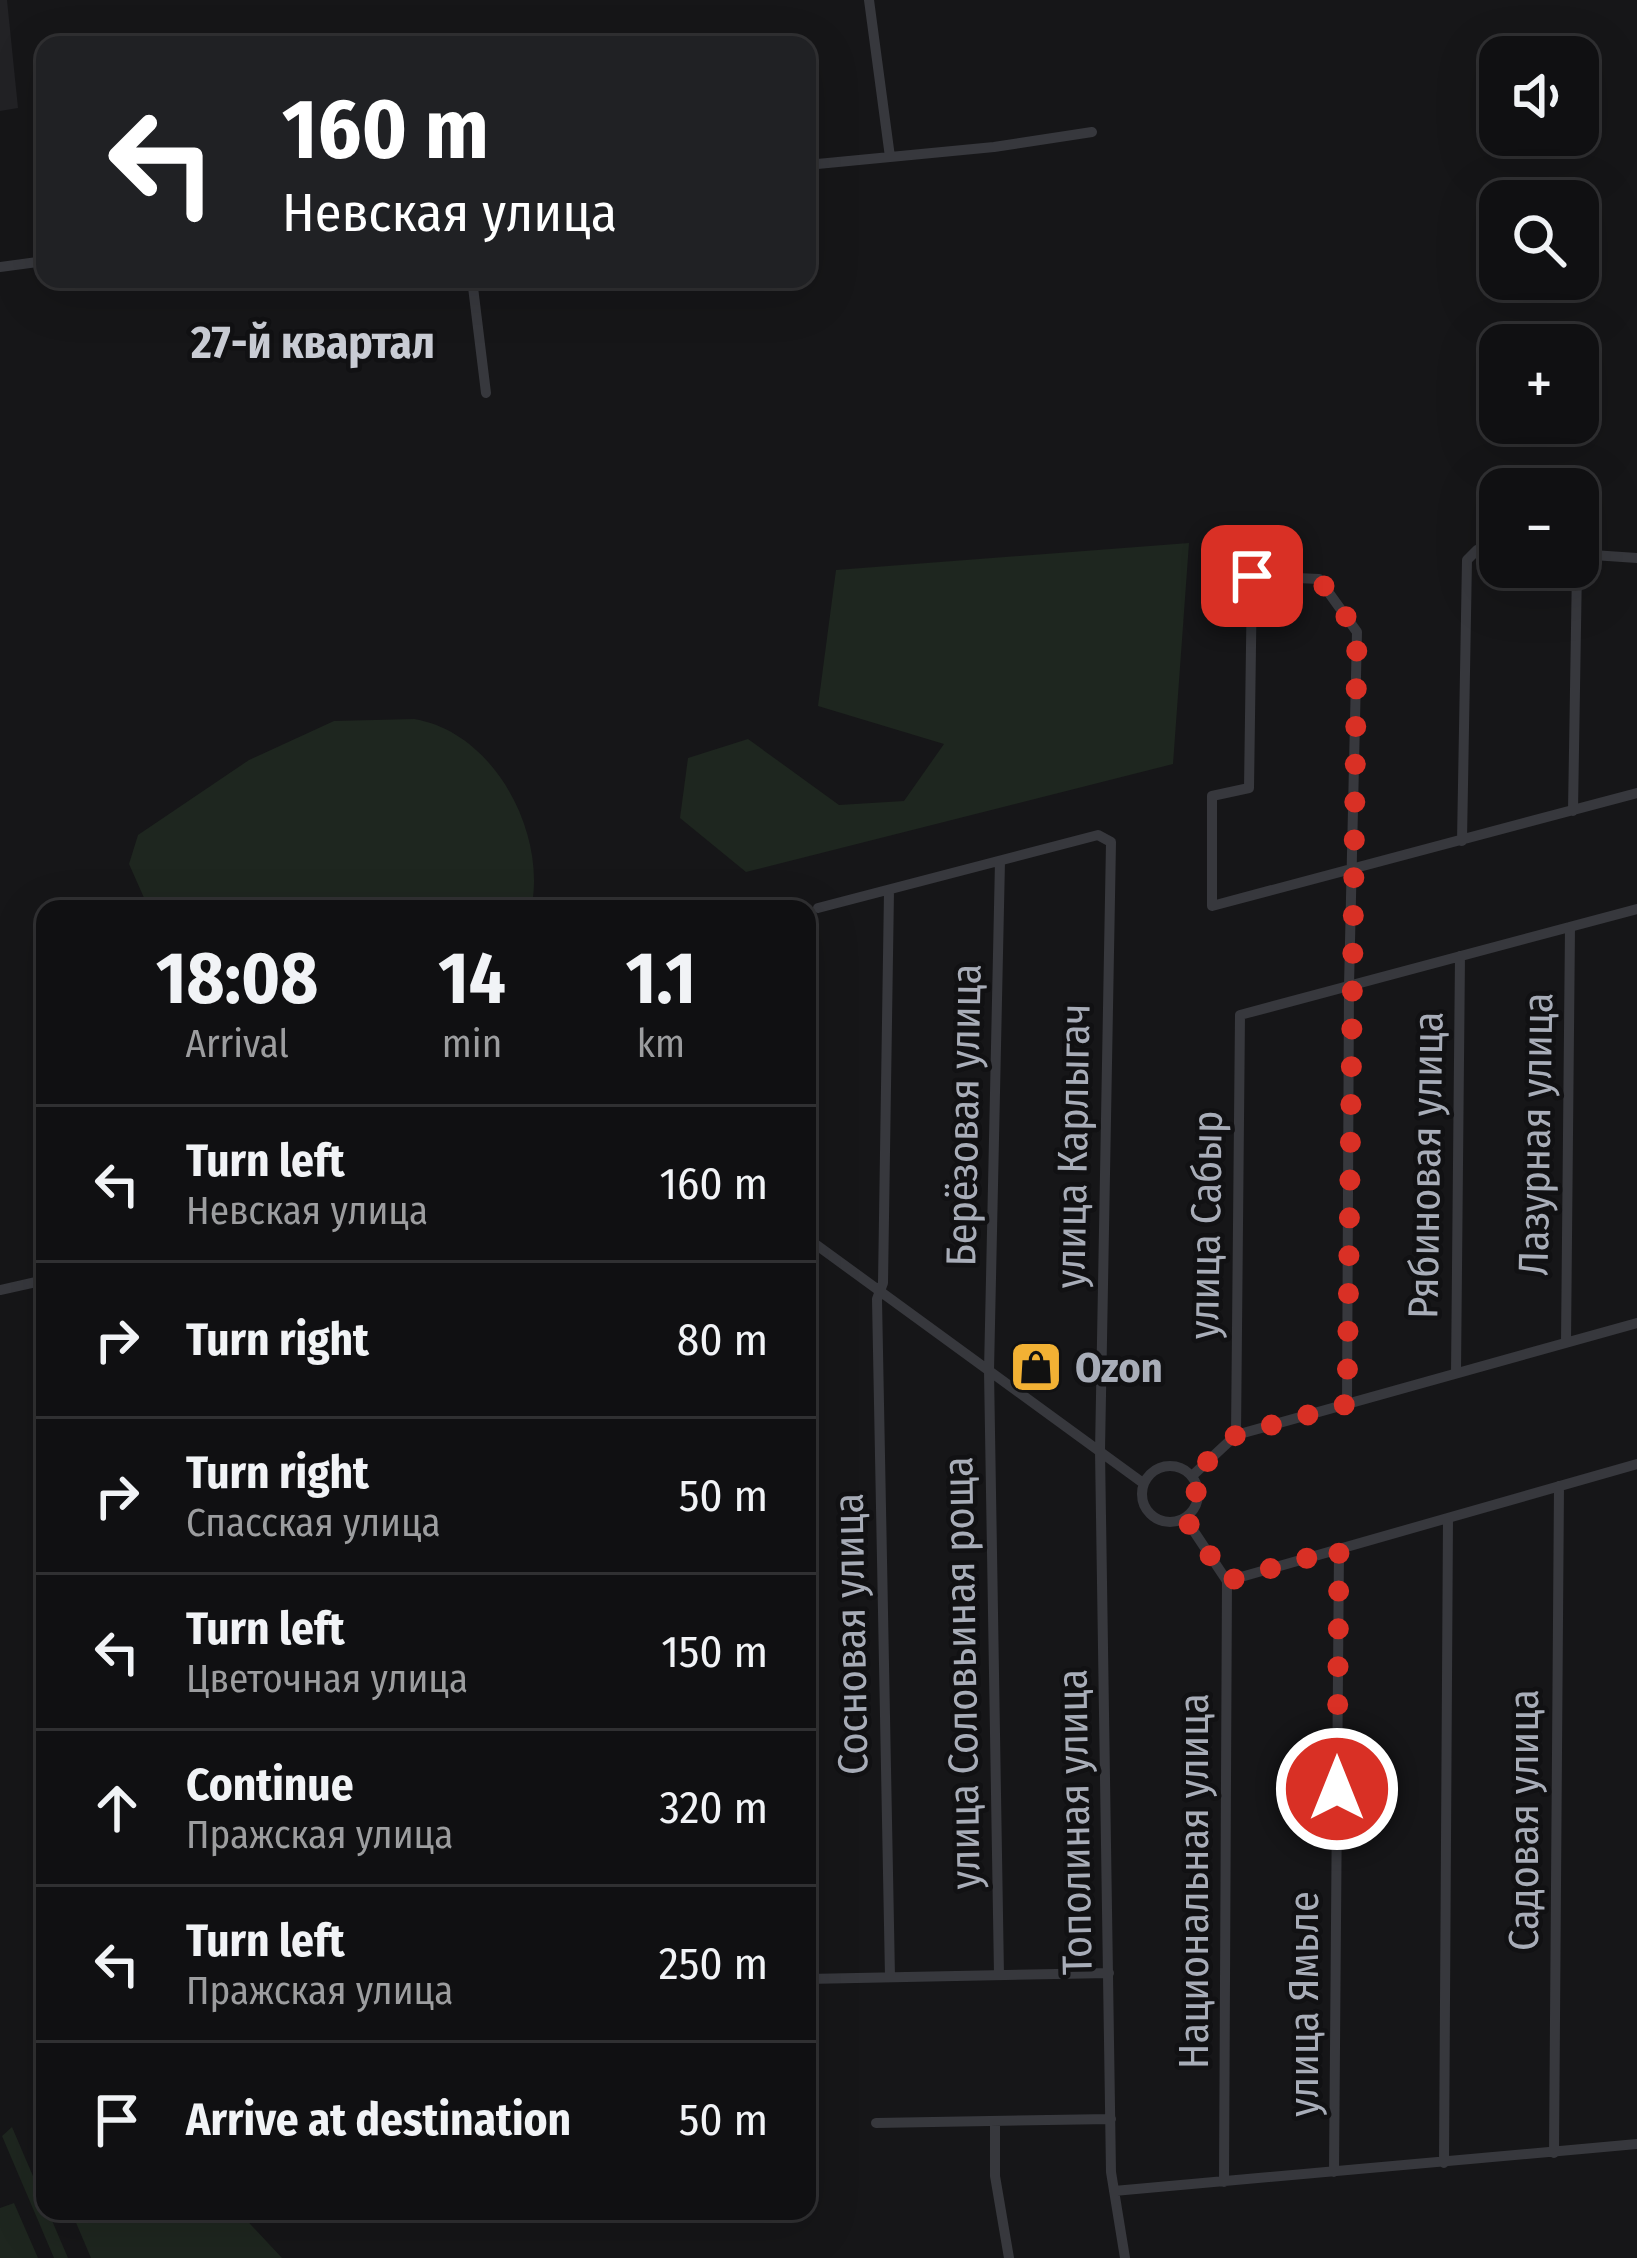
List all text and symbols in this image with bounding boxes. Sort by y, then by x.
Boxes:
map controls [1479,36,1599,588]
button: sound [1479,36,1599,156]
text: 160 m [282,79,489,180]
icon: left [84,84,240,240]
button: search [1479,180,1599,300]
text: Невская улица [282,181,617,245]
district label: 27-й квартал [190,316,435,370]
button: + [1479,324,1599,444]
button: − [1479,468,1599,588]
pin [1201,525,1303,627]
icon: arrive [1219,543,1285,609]
text: 18:08 [156,936,318,1022]
text: 14 [438,936,506,1022]
text: 1.1 [626,936,696,1022]
street label: Берёзовая улица [936,963,992,1267]
street label: Лазурная улица [1509,992,1563,1276]
street label: улица Карлыгач [1046,1003,1100,1289]
street label: Рябиновая улица [1398,1011,1454,1319]
text: Arrival [185,1021,289,1067]
text: min [442,1021,502,1067]
text: km [637,1021,685,1067]
street label: улица Сабыр [1179,1110,1233,1340]
text: Turn left [186,1134,345,1188]
icon: left [84,1151,150,1217]
text: 160 m [660,1157,768,1211]
text: Невская улица [186,1188,428,1234]
icon: right [84,1307,150,1373]
text: Turn right [186,1313,369,1367]
text: 80 m [677,1313,768,1367]
shop icon: Ozon [1008,1339,1064,1395]
place label: Ozon [1075,1343,1163,1393]
text: Turn right [186,1446,369,1500]
street label: улица Соловьиная роща [933,1456,991,1890]
icon: right [84,1463,150,1529]
text: 50 m [679,1469,768,1523]
street label: Сосновая улица [824,1492,878,1776]
text: Спасская улица [186,1500,441,1546]
text: Turn left [186,1602,345,1656]
icon: left [84,1619,150,1685]
text: 150 m [661,1625,768,1679]
text: Цветочная улица [186,1656,468,1702]
street label: Тополиная улица [1047,1668,1103,1975]
street label: Садовая улица [1499,1689,1549,1951]
street label: Национальная улица [1169,1693,1219,2069]
position arrow [1274,1726,1400,1852]
text: Continue [186,1758,354,1812]
icon: ahead [84,1775,150,1841]
text: 320 m [660,1781,768,1835]
text: Пражская улица [186,1812,453,1858]
street label: улица Ямьле [1279,1891,1329,2117]
text: Turn left [186,1914,345,1968]
icon: left [84,1931,150,1997]
text: 250 m [659,1937,768,1991]
text: Пражская улица [186,1968,453,2014]
icon: arrive [84,2087,150,2153]
text: Arrive at destination [186,2093,571,2147]
text: 50 m [679,2093,768,2147]

